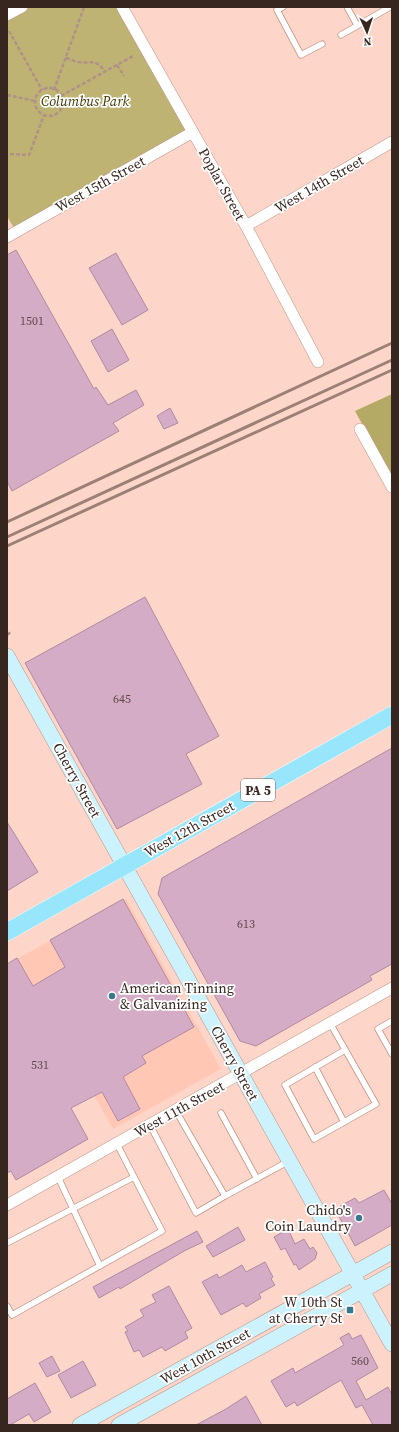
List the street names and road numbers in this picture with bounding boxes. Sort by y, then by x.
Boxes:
street label: Poplar Street [194,144,250,224]
street label: West 14th Street [271,150,368,218]
street label: West 15th Street [51,151,149,217]
street label: Cherry Street [48,739,106,822]
road number: PA 5 [241,779,275,801]
street label: West 12th Street [140,796,238,862]
street label: Cherry Street [206,1022,264,1105]
street label: West 11th Street [130,1076,228,1142]
street label: West 10th Street [156,1323,254,1389]

